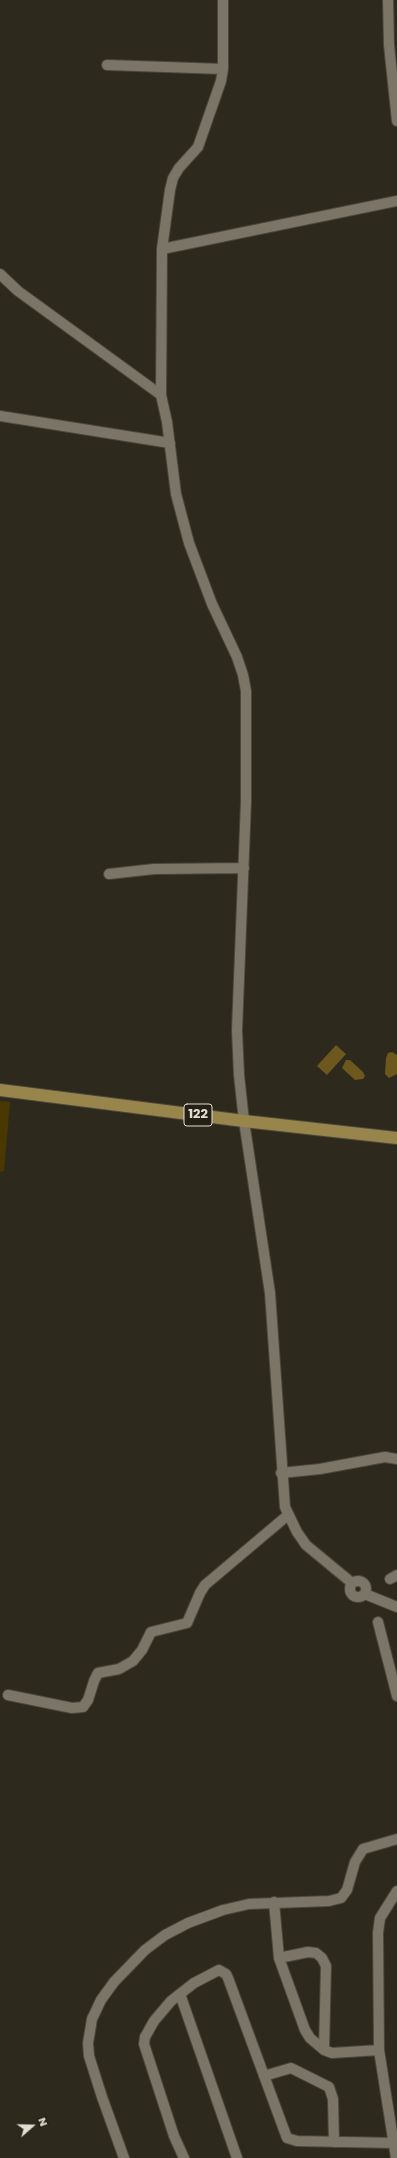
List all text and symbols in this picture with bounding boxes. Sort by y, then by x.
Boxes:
road number: 122 [184,1104,212,1126]
north arrow [12,2106,52,2146]
text: N [34,2115,52,2129]

